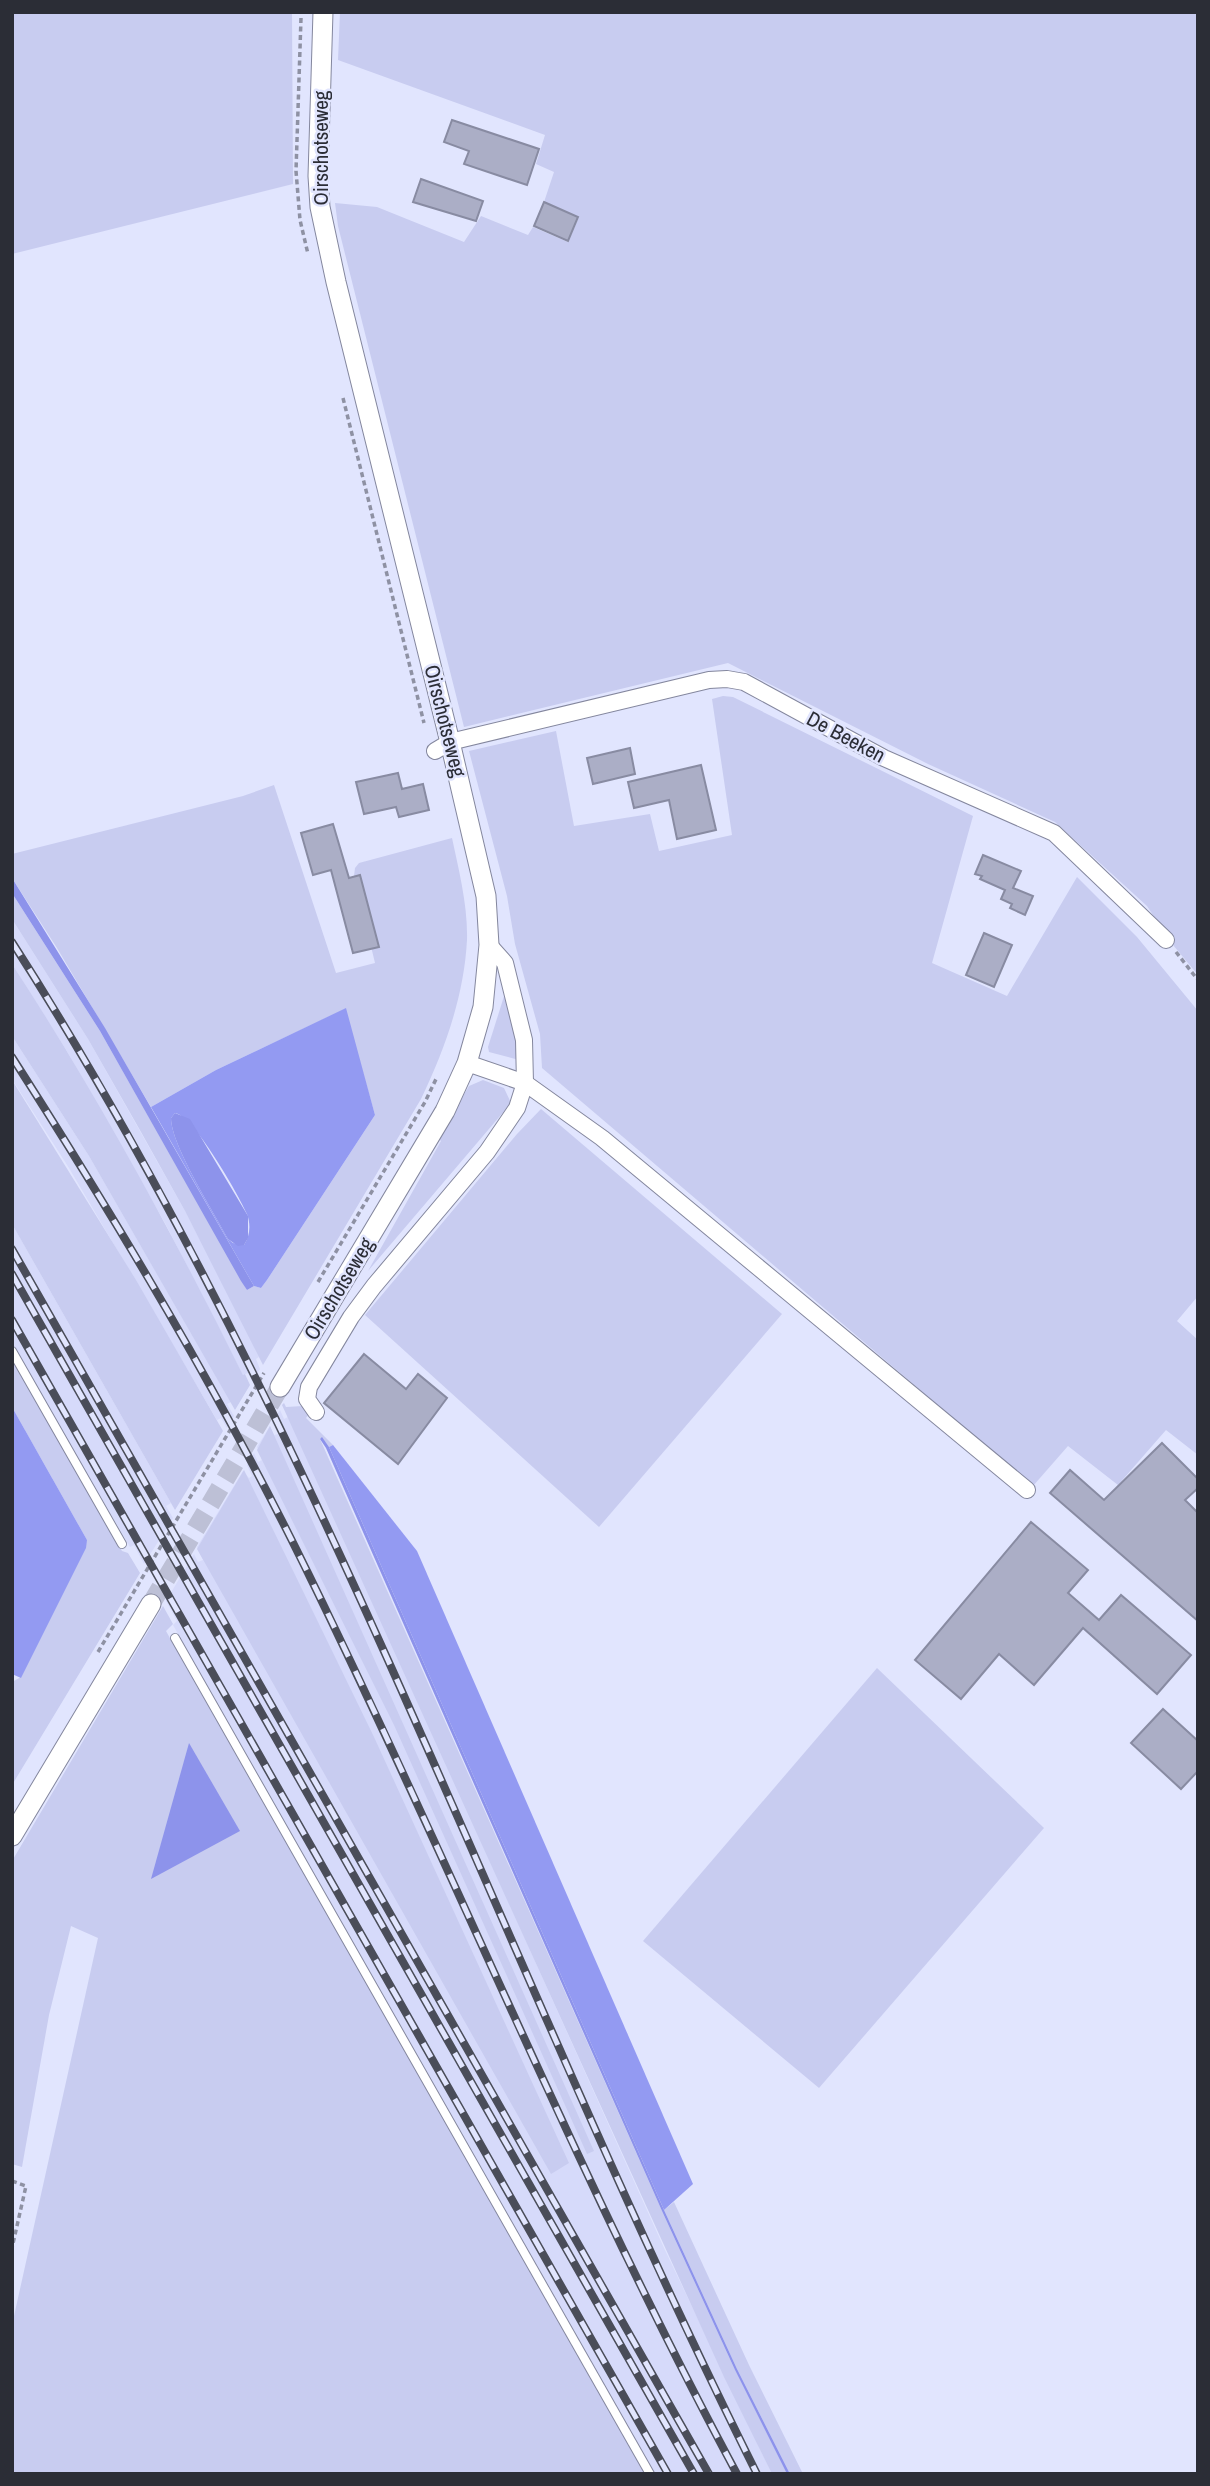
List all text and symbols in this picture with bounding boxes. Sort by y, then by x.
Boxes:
street label: Oirschotseweg [306,90,335,205]
street label: Oirschotseweg [418,662,474,781]
street label: De Beeken [802,704,891,769]
street label: Oirschotseweg [297,1232,381,1345]

